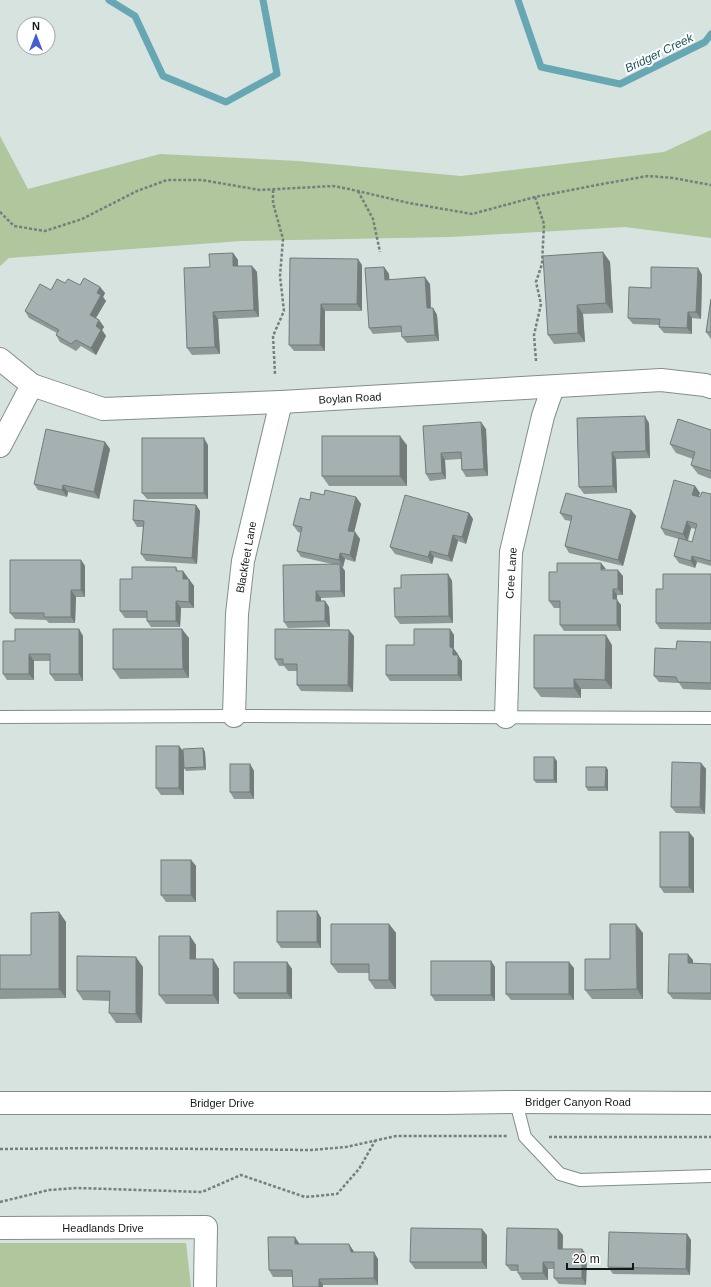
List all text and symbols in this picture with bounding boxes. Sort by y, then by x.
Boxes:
north arrow [16,16,56,56]
text: N [32,20,40,32]
water label: Bridger Creek [623,30,696,76]
street label: Boylan Road [318,390,382,406]
street label: Blackfeet Lane [234,520,258,594]
street label: Cree Lane [503,547,519,599]
street label: Bridger Canyon Road [525,1096,631,1108]
street label: Bridger Drive [190,1097,254,1109]
street label: Headlands Drive [62,1222,144,1234]
scale bar [567,1245,633,1271]
text: 20 m [573,1252,600,1266]

